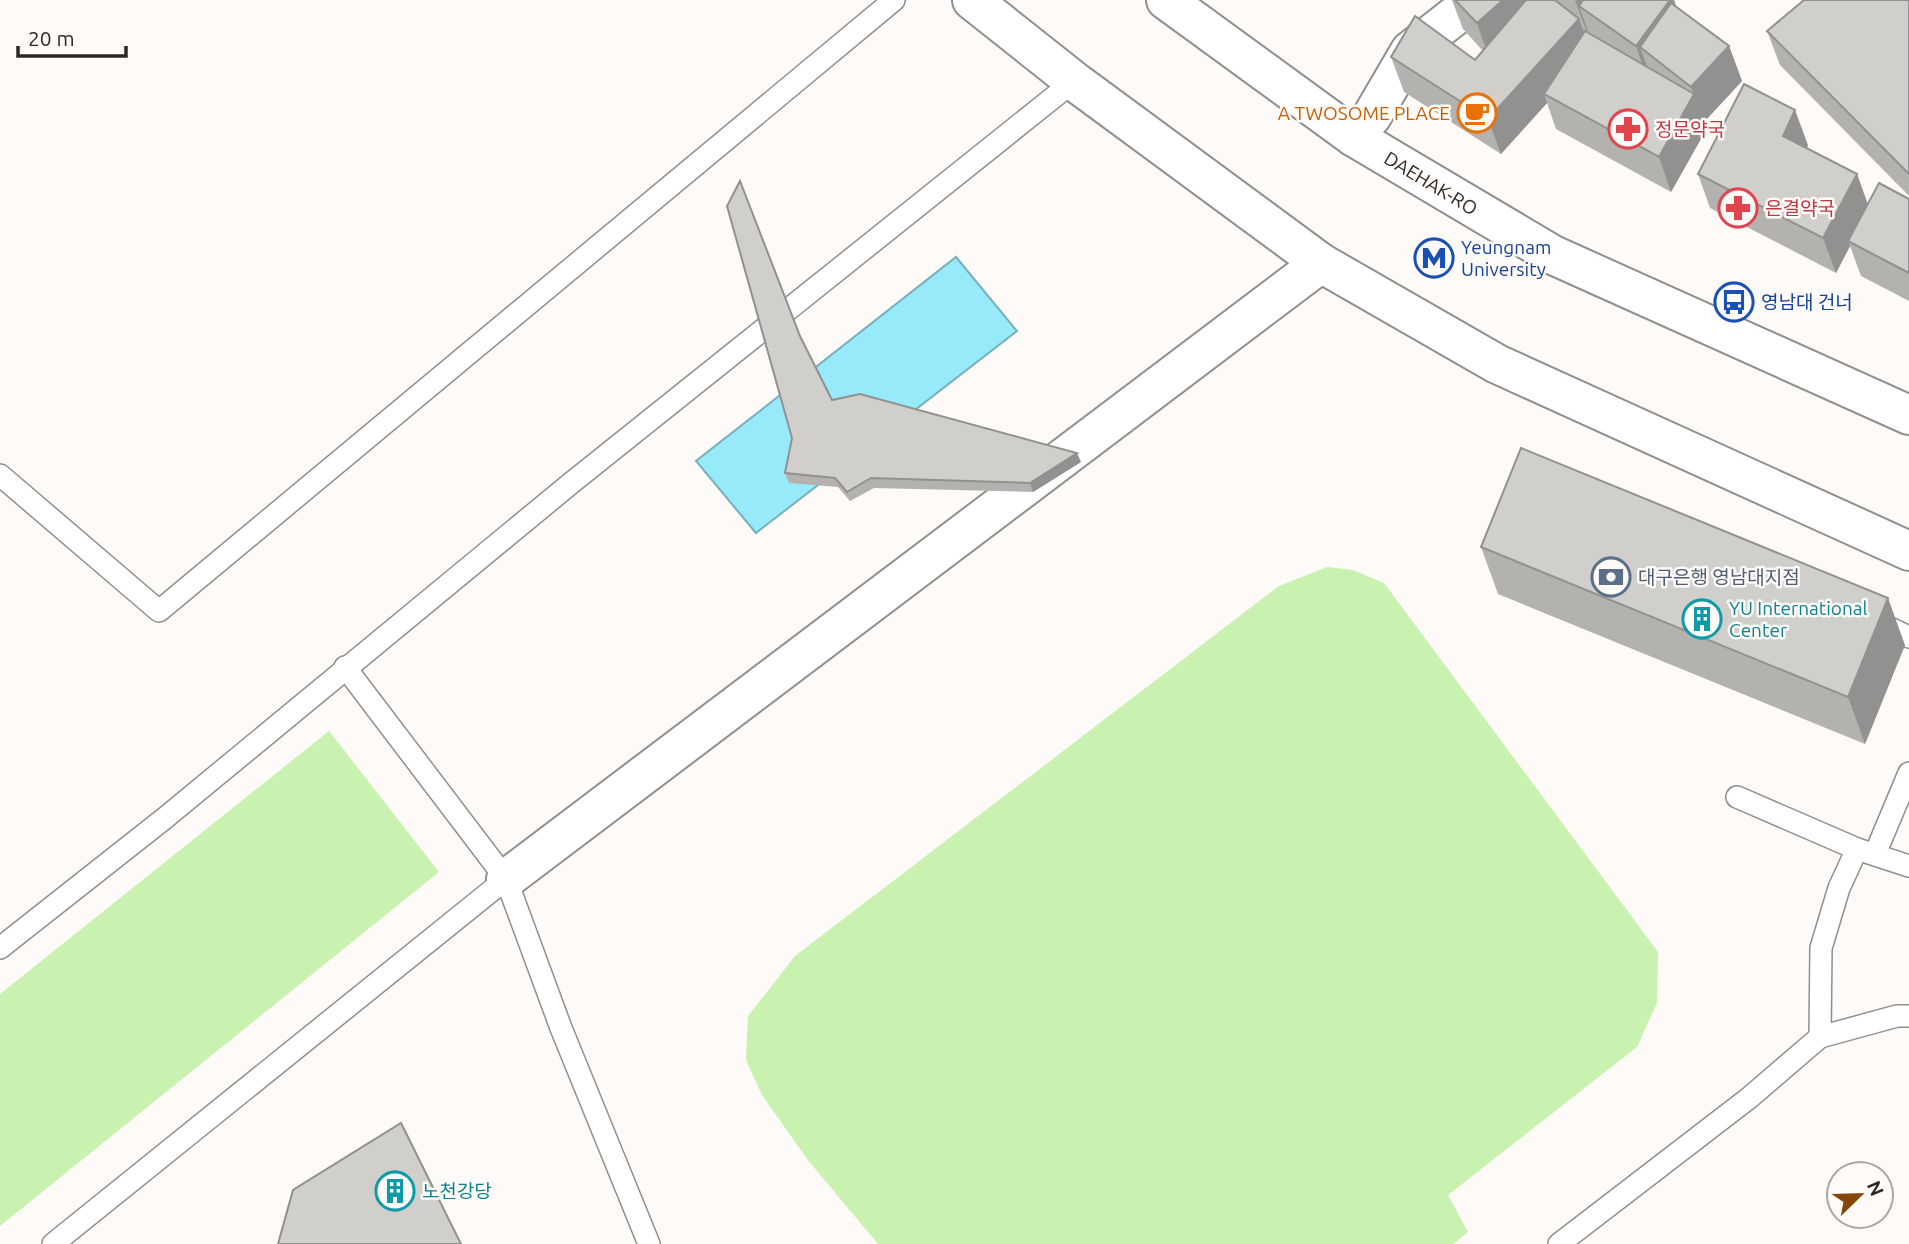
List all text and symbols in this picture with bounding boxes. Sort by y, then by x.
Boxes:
scale bar [18,14,126,58]
text: 20 m [28,26,75,50]
cafe icon: A TWOSOME PLACE [1456,92,1498,134]
place label: A TWOSOME PLACE [1278,102,1450,124]
pharmacy icon: 정문약국 [1607,108,1649,150]
place label: 정문약국 [1655,118,1725,140]
street label: DAEHAK-RO [1380,147,1482,219]
pharmacy icon: 은결약국 [1717,187,1759,229]
place label: 은결약국 [1765,197,1835,219]
place label: Yeungnam University [1461,236,1551,280]
metro station icon: Yeungnam University [1413,237,1455,279]
bus stop icon: 영남대 건너 [1713,281,1755,323]
place label: 영남대 건너 [1761,291,1853,313]
bank icon: 대구은행 영남대지점 [1590,556,1632,598]
place label: 대구은행 영남대지점 [1638,566,1800,588]
place label: YU International Center [1729,597,1868,641]
building icon: YU International Center [1681,598,1723,640]
north arrow [1825,1160,1895,1230]
building icon: 노천강당 [374,1170,416,1212]
text: N [1863,1178,1889,1199]
place label: 노천강당 [422,1180,492,1202]

